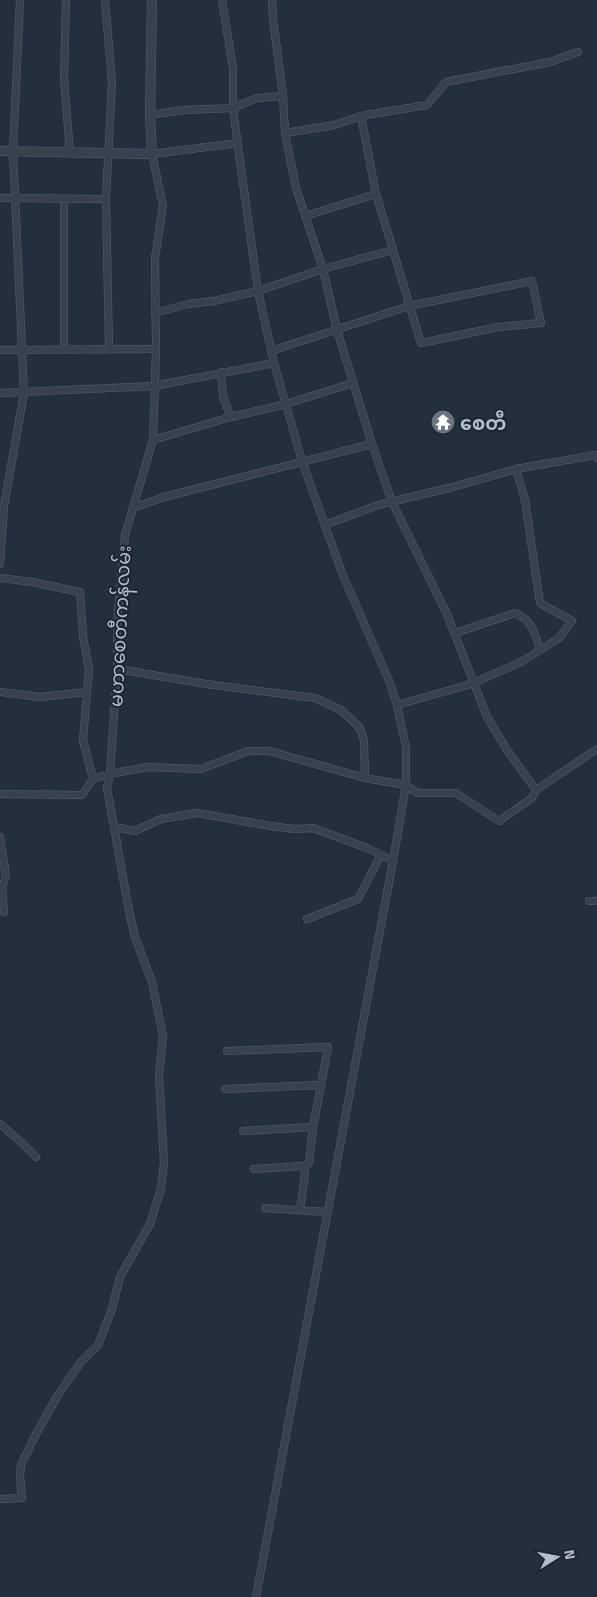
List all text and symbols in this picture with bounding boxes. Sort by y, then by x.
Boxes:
place label: စေတီ [460,408,506,437]
temple icon: စေတီ [430,409,456,435]
street label: မဟာစေတီကန်လမ်း [100,544,140,708]
north arrow [532,1532,582,1582]
text: N [559,1548,581,1561]

